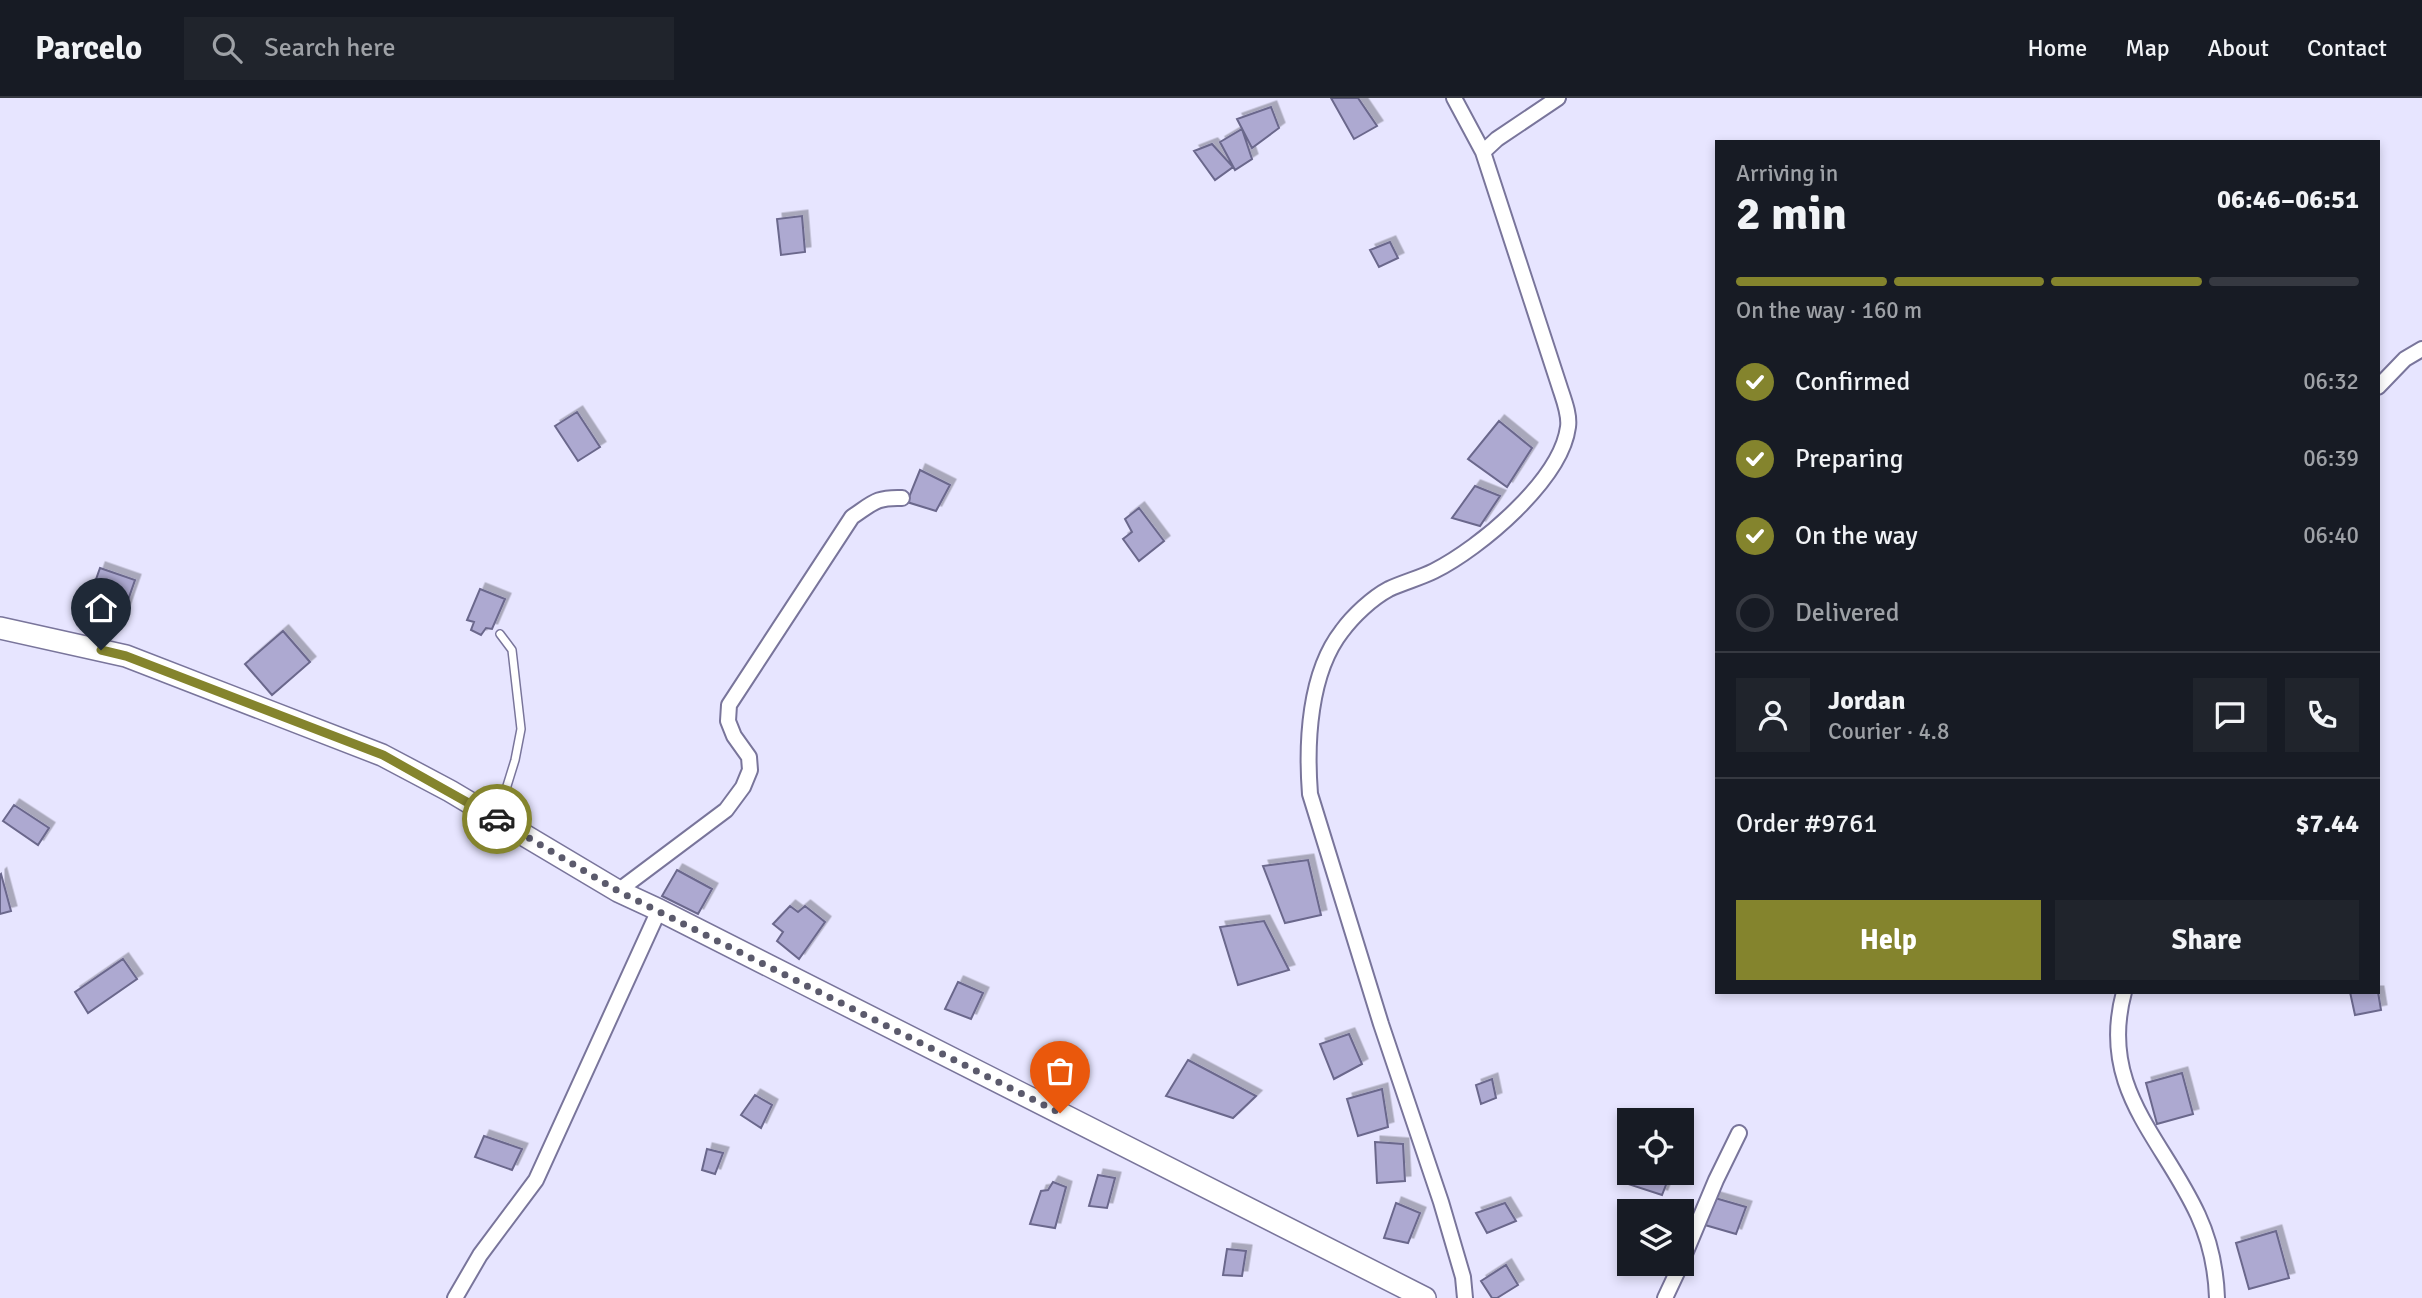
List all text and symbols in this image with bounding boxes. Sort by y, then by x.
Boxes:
search box [184,17,674,80]
text: Parcelo [35,28,142,69]
icon: search [208,29,246,67]
text: Search here [264,32,395,64]
text: Home [2027,33,2087,63]
text: Map [2125,33,2170,63]
text: About [2208,33,2269,63]
text: Contact [2307,33,2387,63]
text: Arriving in [1736,159,1838,188]
text: 06:46–06:51 [2217,184,2359,216]
text: 2 min [1736,186,1847,242]
text: On the way · 160 m [1736,296,1922,325]
icon: check [1736,363,1774,401]
text: Confirmed [1795,366,1910,398]
text: 06:32 [2303,367,2359,396]
icon: check [1736,440,1774,478]
text: Preparing [1795,443,1903,475]
text: 06:39 [2303,444,2359,473]
icon: check [1736,517,1774,555]
text: On the way [1795,520,1918,552]
text: 06:40 [2303,521,2359,550]
pin [71,578,131,650]
icon: home [82,589,120,627]
text: Delivered [1795,597,1900,629]
button: person [1736,678,1810,752]
button: chat [2193,678,2267,752]
button: phone [2285,678,2359,752]
text: Jordan [1828,685,1905,717]
text: Courier · 4.8 [1828,717,1949,746]
courier [462,784,532,854]
icon: car [478,800,516,838]
text: Order #9761 [1736,808,1877,840]
text: $7.44 [2295,808,2359,840]
button: Help [1736,900,2041,980]
button: Share [2055,900,2359,980]
pin [1030,1041,1090,1113]
icon: bag [1041,1052,1079,1090]
map controls [1617,1108,1694,1276]
button: locate [1617,1108,1694,1185]
button: layers [1617,1199,1694,1276]

